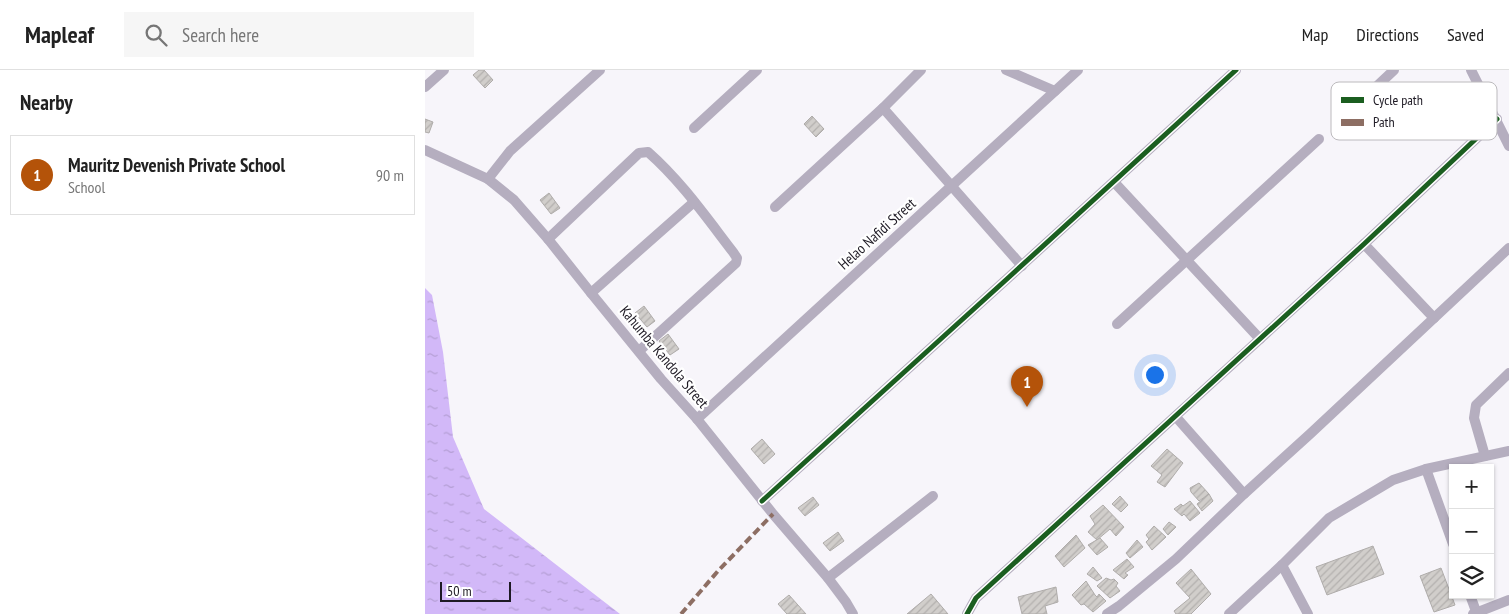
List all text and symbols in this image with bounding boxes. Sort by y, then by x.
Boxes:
search box [124,12,474,57]
text: Mapleaf [25,19,94,50]
icon: search [142,21,170,49]
text: Search here [182,23,259,47]
text: Map [1302,23,1328,46]
text: Directions [1356,23,1419,46]
text: Saved [1447,23,1484,46]
legend [1331,82,1497,140]
text: Nearby [20,89,73,116]
text: Cycle path [1373,91,1423,109]
text: Path [1373,113,1395,131]
text: Mauritz Devenish Private School [68,153,285,177]
text: 1 [33,165,41,185]
text: 90 m [376,165,404,185]
text: School [68,177,105,197]
street label: Helao Nafidi Street [834,194,919,273]
street label: Kahumba Kandola Street [616,302,713,412]
your location [1142,362,1168,388]
pin: 1 [1011,366,1043,407]
map controls [1449,464,1494,599]
button: + [1449,464,1494,509]
button: − [1449,509,1494,554]
button: layers [1449,554,1494,599]
scale bar [440,579,511,602]
text: 50 m [447,582,472,600]

